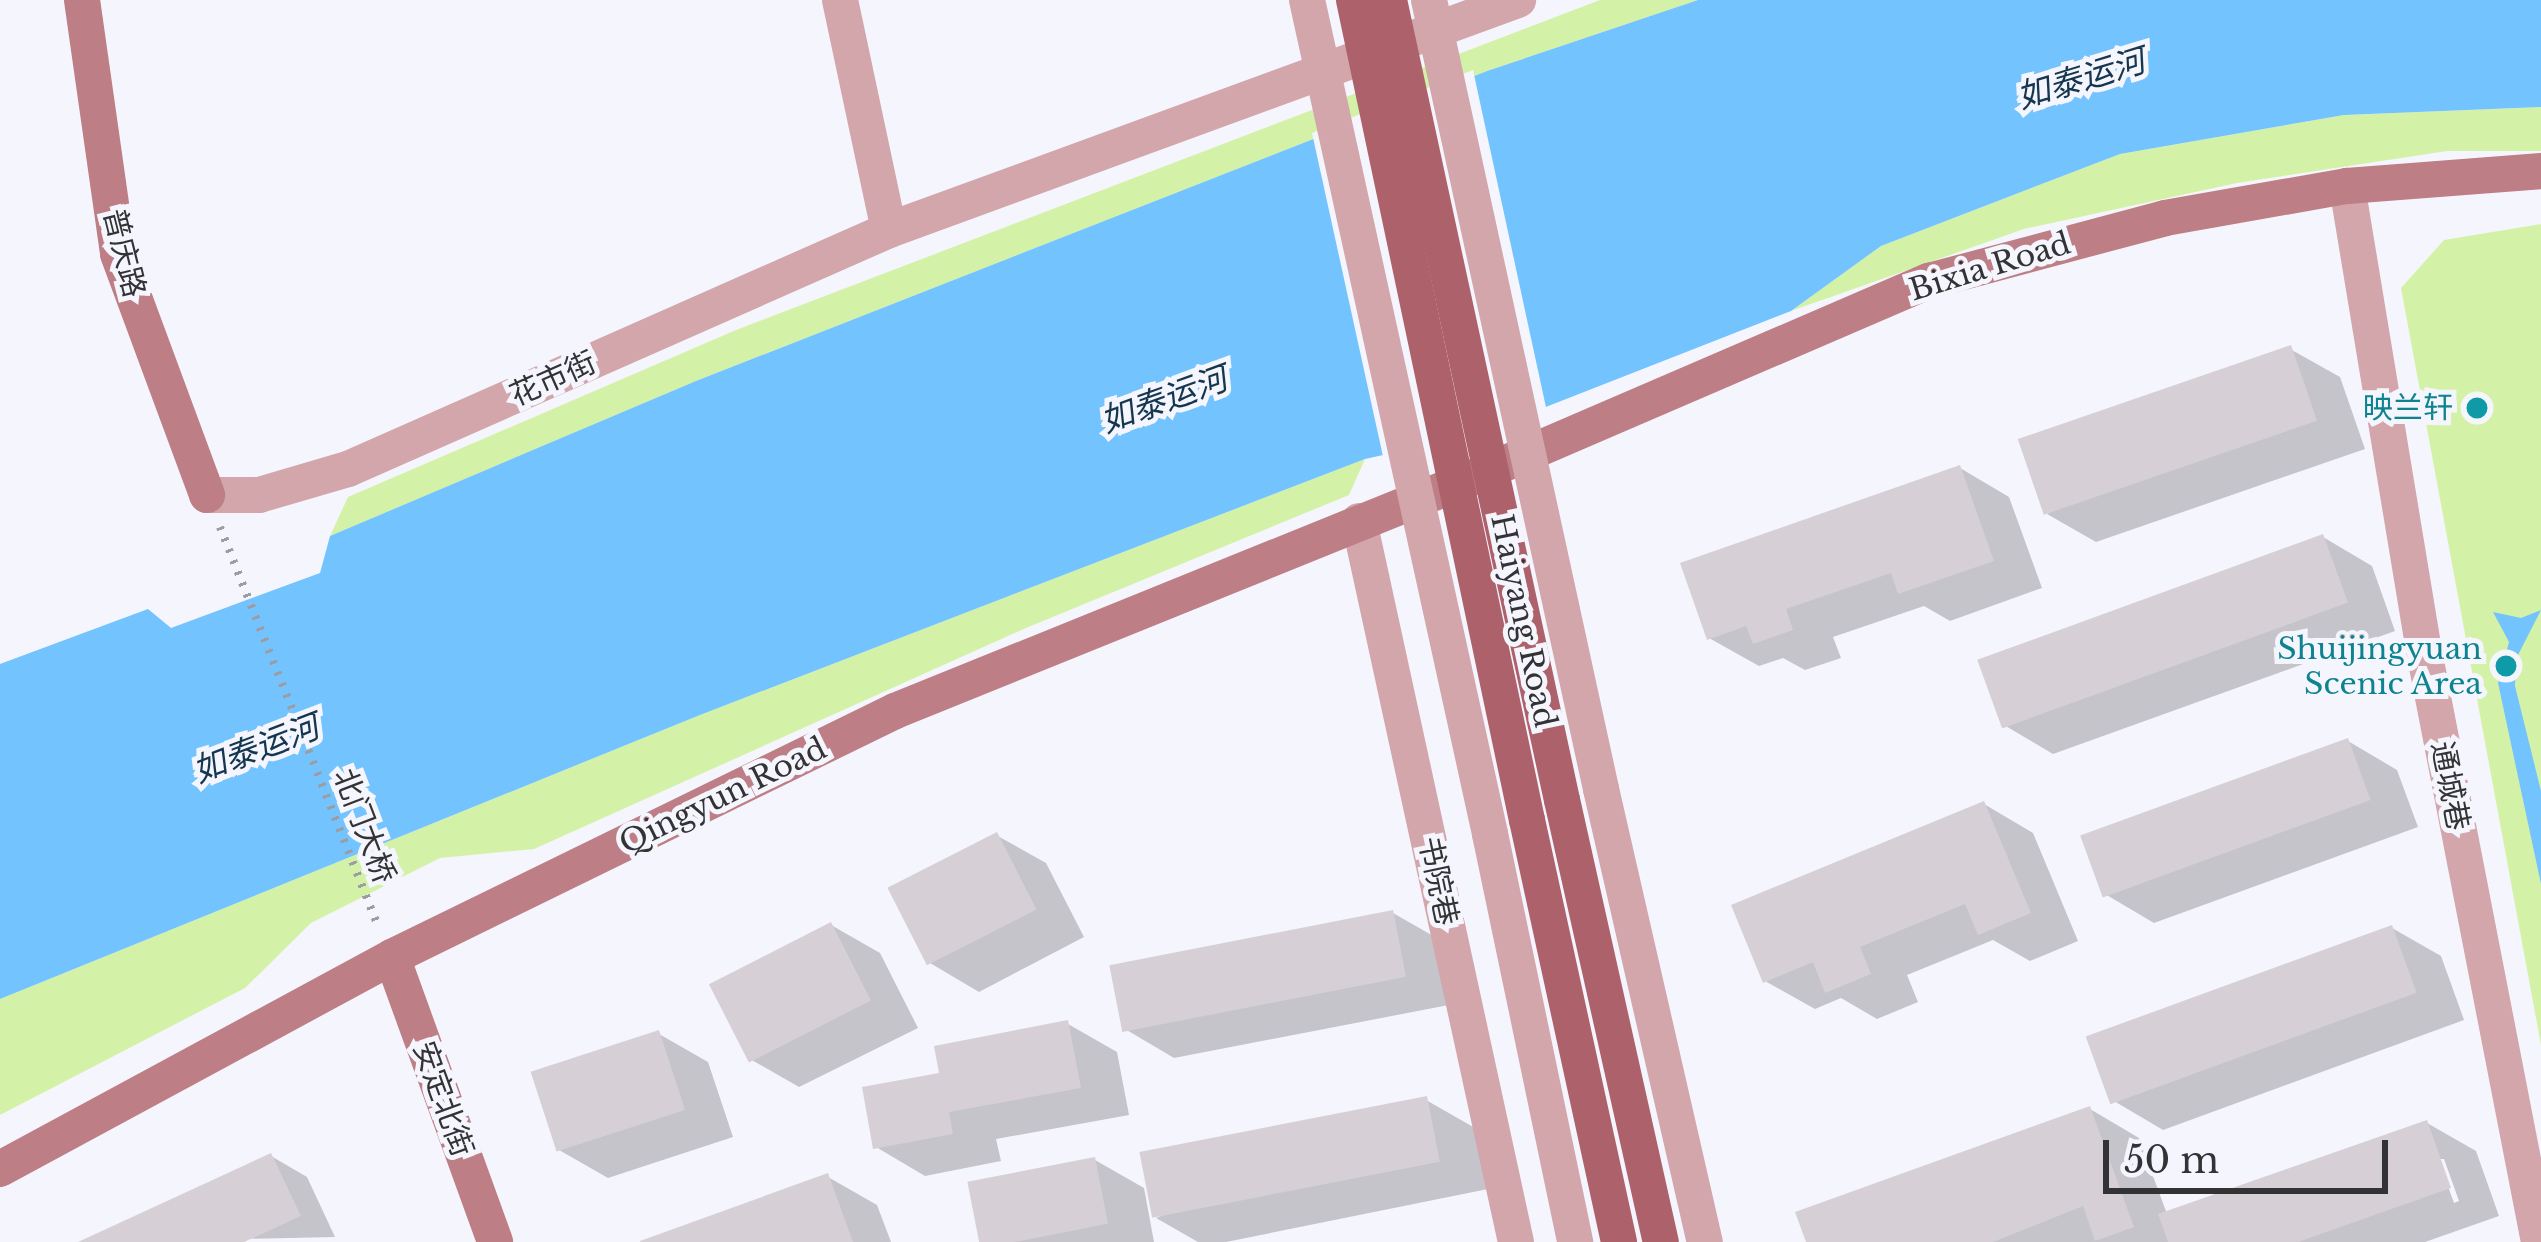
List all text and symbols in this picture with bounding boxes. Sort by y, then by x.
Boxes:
water label: 如泰运河 [2012,41,2150,117]
street label: 普庆路 [96,205,152,301]
street label: Bixia Road [1905,225,2075,309]
street label: 花市街 [505,344,601,414]
water label: 如泰运河 [1095,359,1233,441]
place label: 映兰轩 [2363,390,2453,426]
marker: 映兰轩 [2464,395,2490,421]
street label: Haiyang Road [1483,511,1563,731]
place label: Shuijingyuan Scenic Area [2277,631,2482,702]
marker: Shuijingyuan Scenic Area [2493,653,2519,679]
water label: 如泰运河 [187,707,325,791]
street label: Qingyun Road [614,730,832,862]
street label: 通城巷 [2424,738,2476,834]
street label: 北门大桥 [326,764,402,888]
street label: 书院巷 [1411,833,1465,929]
street label: 安定北街 [406,1036,480,1162]
scale bar [2109,1116,2394,1190]
text: 50 m [2124,1138,2219,1183]

